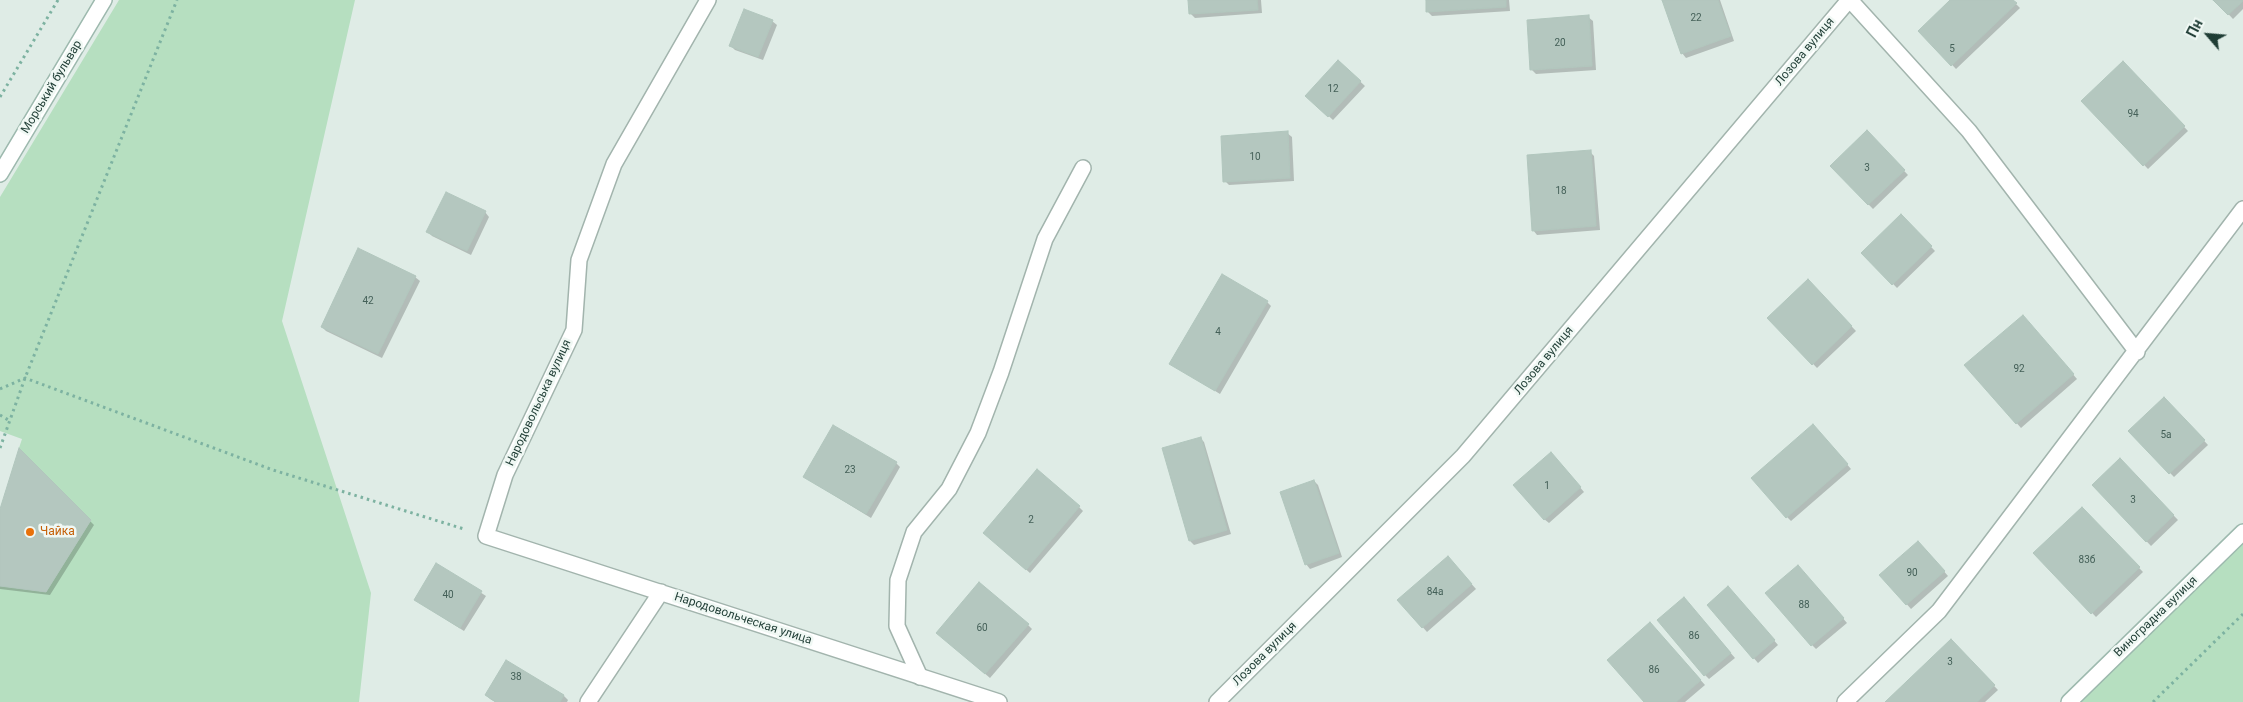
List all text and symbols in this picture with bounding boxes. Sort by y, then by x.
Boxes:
north arrow [2183,10,2233,60]
house number: 22 [1690,12,1702,24]
street label: Лозова вулиця [1772,15,1838,89]
text: Пн [2183,17,2206,40]
house number: 20 [1554,37,1566,49]
street label: Морський бульвар [19,38,85,136]
house number: 5 [1949,43,1955,55]
house number: 12 [1327,83,1339,95]
house number: 94 [2127,108,2139,120]
house number: 10 [1249,151,1261,163]
house number: 3 [1864,162,1870,174]
house number: 18 [1555,185,1567,197]
house number: 42 [362,295,374,307]
street label: Лозова вулиця [1511,324,1577,398]
house number: 4 [1215,326,1221,338]
street label: Народовольська вулиця [503,337,575,469]
house number: 92 [2013,363,2025,375]
house number: 5а [2160,429,2172,441]
house number: 23 [844,464,856,476]
house number: 1 [1544,480,1550,492]
house number: 3 [2130,494,2136,506]
house number: 2 [1028,514,1034,526]
place label: Чайка [40,525,75,539]
marker: Чайка [24,526,36,538]
house number: 83б [2079,554,2095,566]
house number: 90 [1906,567,1918,579]
street label: Виноградна вулиця [2111,574,2201,660]
house number: 84а [1427,586,1443,598]
house number: 40 [442,589,454,601]
street label: Народовольческая улица [672,590,814,648]
house number: 88 [1798,599,1810,611]
street label: Лозова вулиця [1230,619,1300,689]
house number: 60 [976,622,988,634]
house number: 86 [1688,630,1700,642]
house number: 3 [1947,656,1953,668]
house number: 86 [1648,664,1660,676]
house number: 38 [510,671,522,683]

